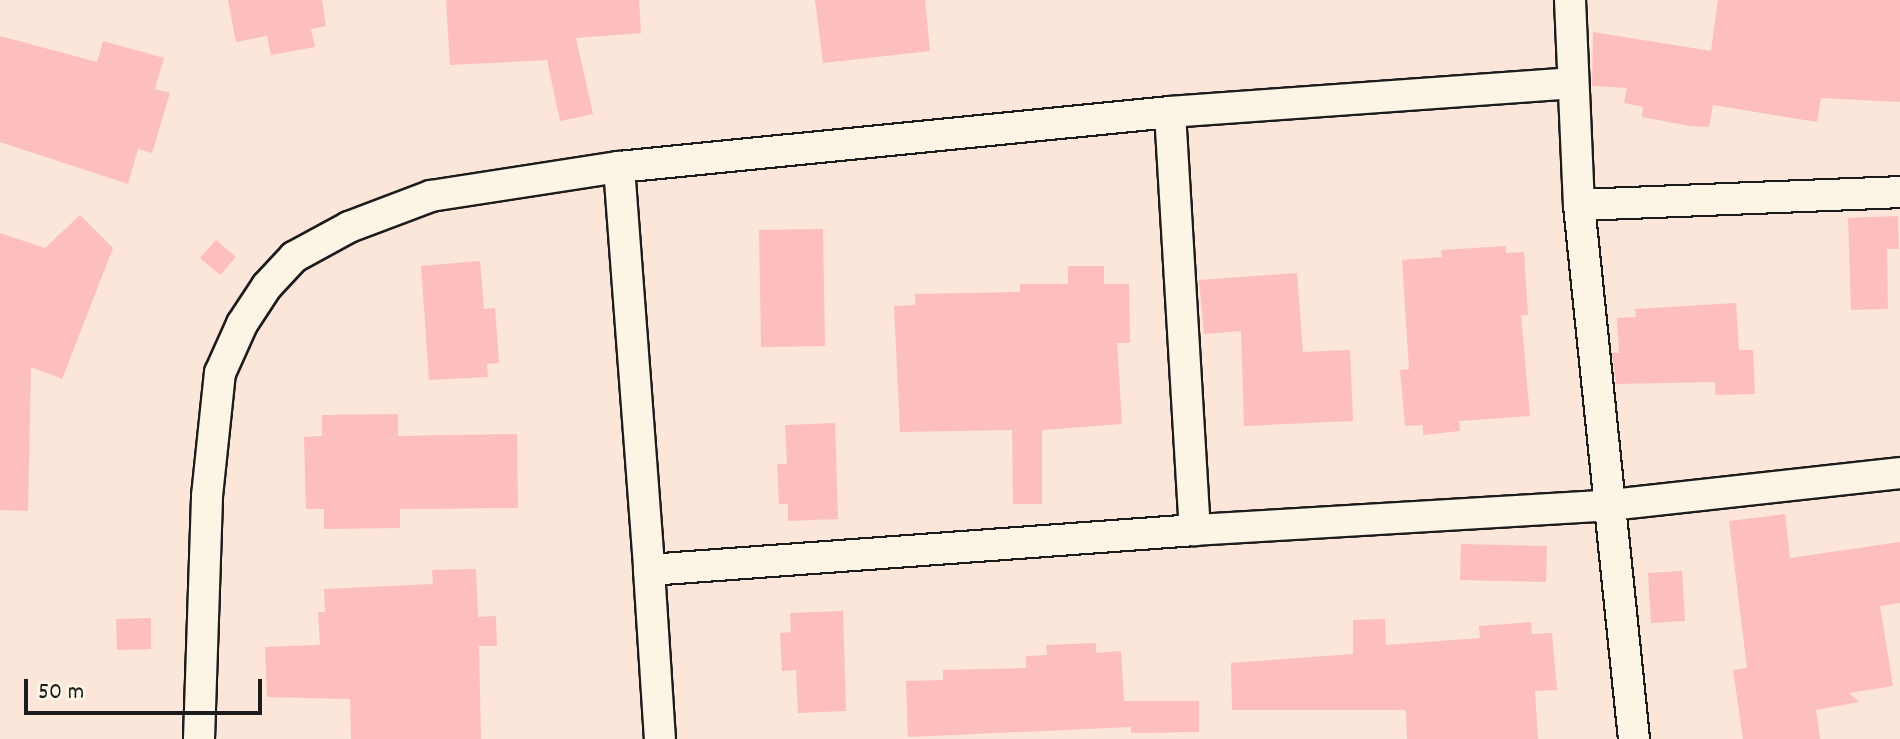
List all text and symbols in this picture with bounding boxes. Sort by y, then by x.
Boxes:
scale bar [28,663,266,713]
text: 50 m [38,676,84,710]

